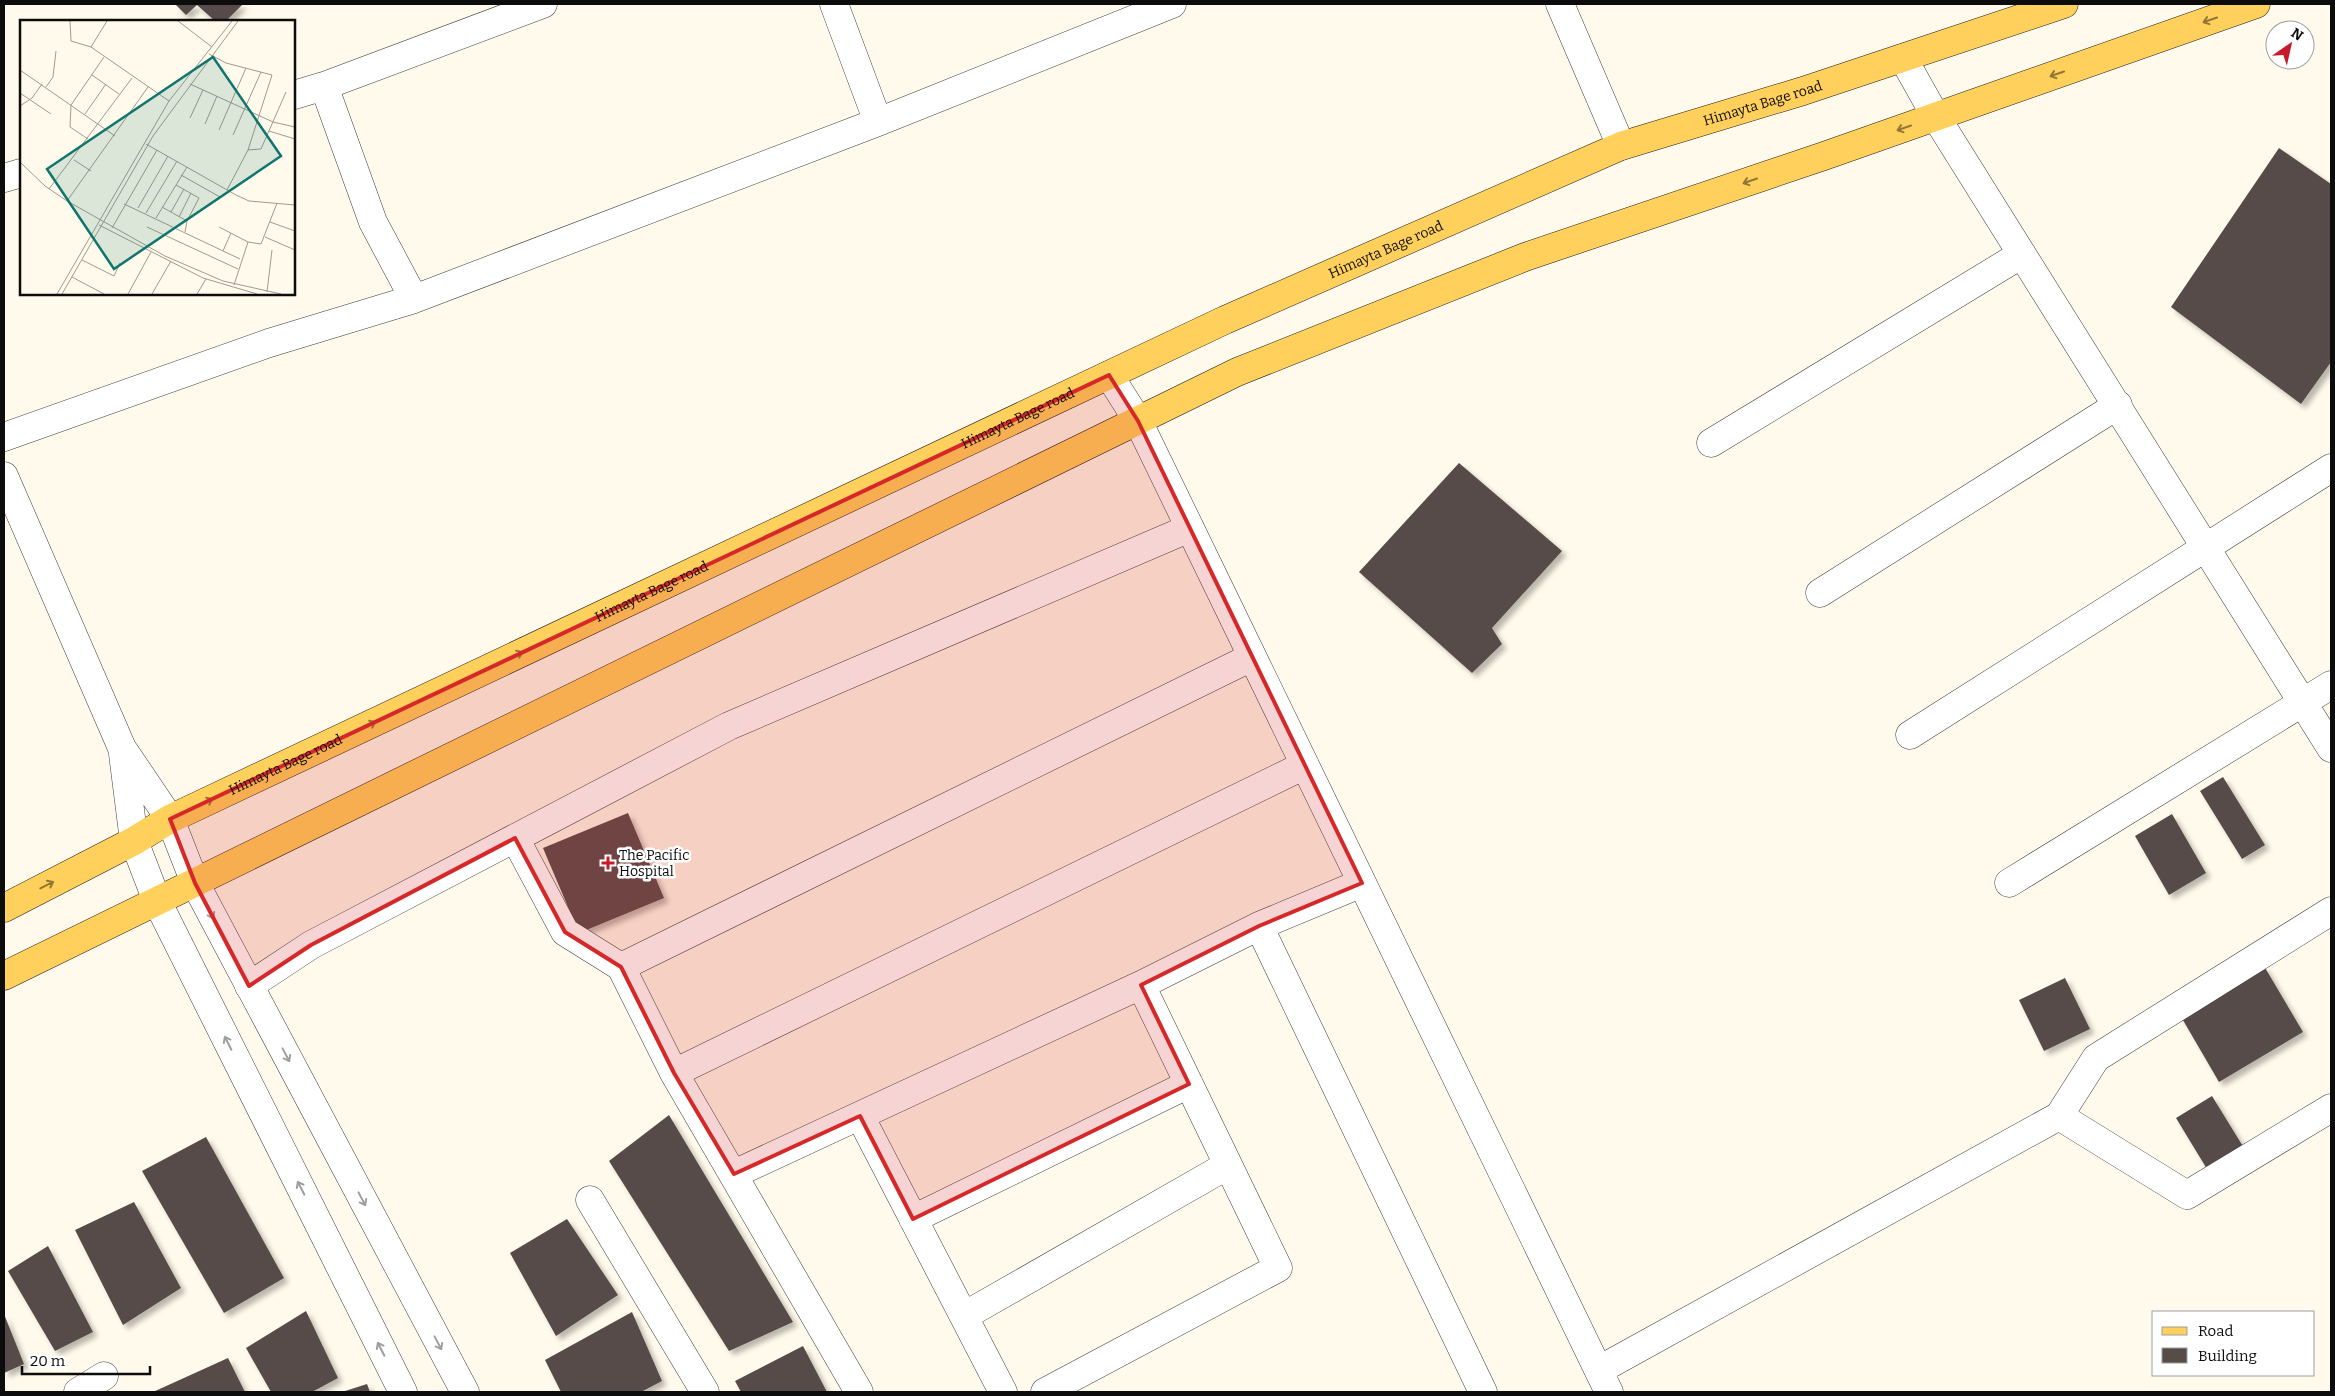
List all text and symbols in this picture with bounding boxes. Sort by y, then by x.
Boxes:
one-way arrow [2203,16,2219,25]
inset map [20,20,295,295]
north arrow [2265,20,2315,70]
text: N [2288,25,2306,45]
one-way arrow [2050,70,2065,79]
street label: Himayta Bage road [1701,77,1824,130]
one-way arrow [1897,124,1912,133]
one-way arrow [1743,177,1759,186]
street label: Himayta Bage road [1326,217,1446,282]
street label: Himayta Bage road [958,385,1077,453]
street label: Himayta Bage road [592,558,711,626]
one-way arrow [508,650,523,660]
one-way arrow [361,720,376,729]
street label: Himayta Bage road [226,731,345,799]
one-way arrow [198,797,213,806]
place label: The Pacific Hospital [619,847,689,880]
marker: The Pacific Hospital [601,856,615,870]
one-way arrow [39,880,54,889]
one-way arrow [206,904,215,919]
one-way arrow [223,1035,233,1050]
one-way arrow [281,1048,291,1063]
one-way arrow [296,1181,305,1196]
one-way arrow [358,1191,367,1206]
legend [2152,1311,2315,1376]
text: Road [2198,1322,2233,1340]
one-way arrow [433,1335,443,1350]
one-way arrow [376,1341,386,1356]
scale bar [22,1344,150,1376]
text: Building [2198,1347,2257,1365]
text: 20 m [30,1352,66,1370]

